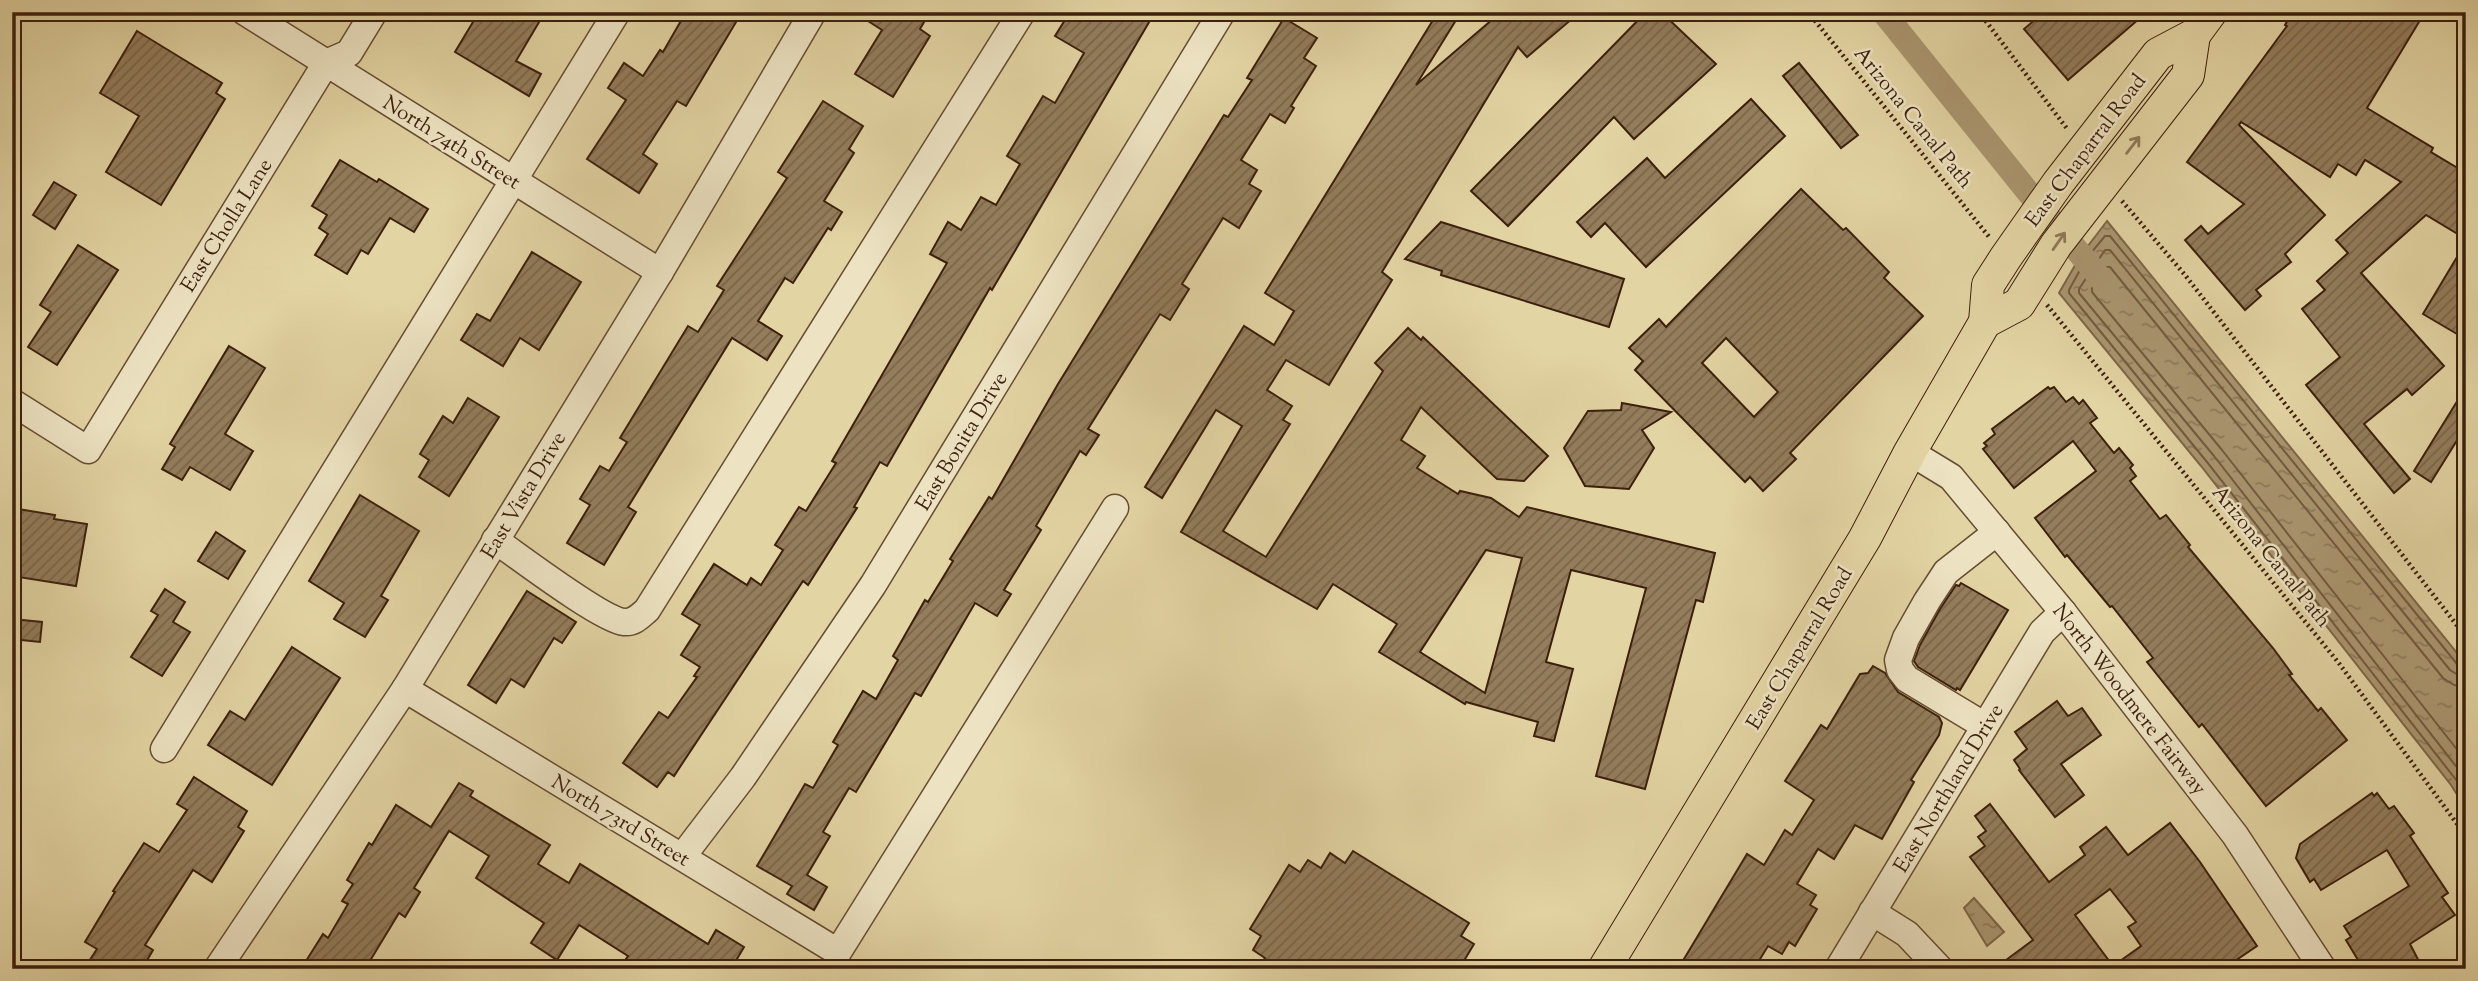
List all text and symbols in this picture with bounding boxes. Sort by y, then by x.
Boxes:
street label: Arizona Canal Path [1845,41,1979,196]
street label: East Chaparral Road [2019,68,2154,234]
street label: North 74th Street [376,89,526,198]
one-way arrow [2125,137,2141,155]
street label: East Cholla Lane [174,153,281,299]
one-way arrow [2051,232,2066,251]
street label: East Bonita Drive [909,367,1016,517]
street label: East Vista Drive [475,427,575,565]
street label: Arizona Canal Path [2203,480,2337,635]
street label: East Chaparral Road [1740,562,1861,736]
street label: North Woodmere Fairway [2044,598,2213,803]
street label: East Northland Drive [1887,699,2012,879]
street label: North 73rd Street [545,768,695,875]

